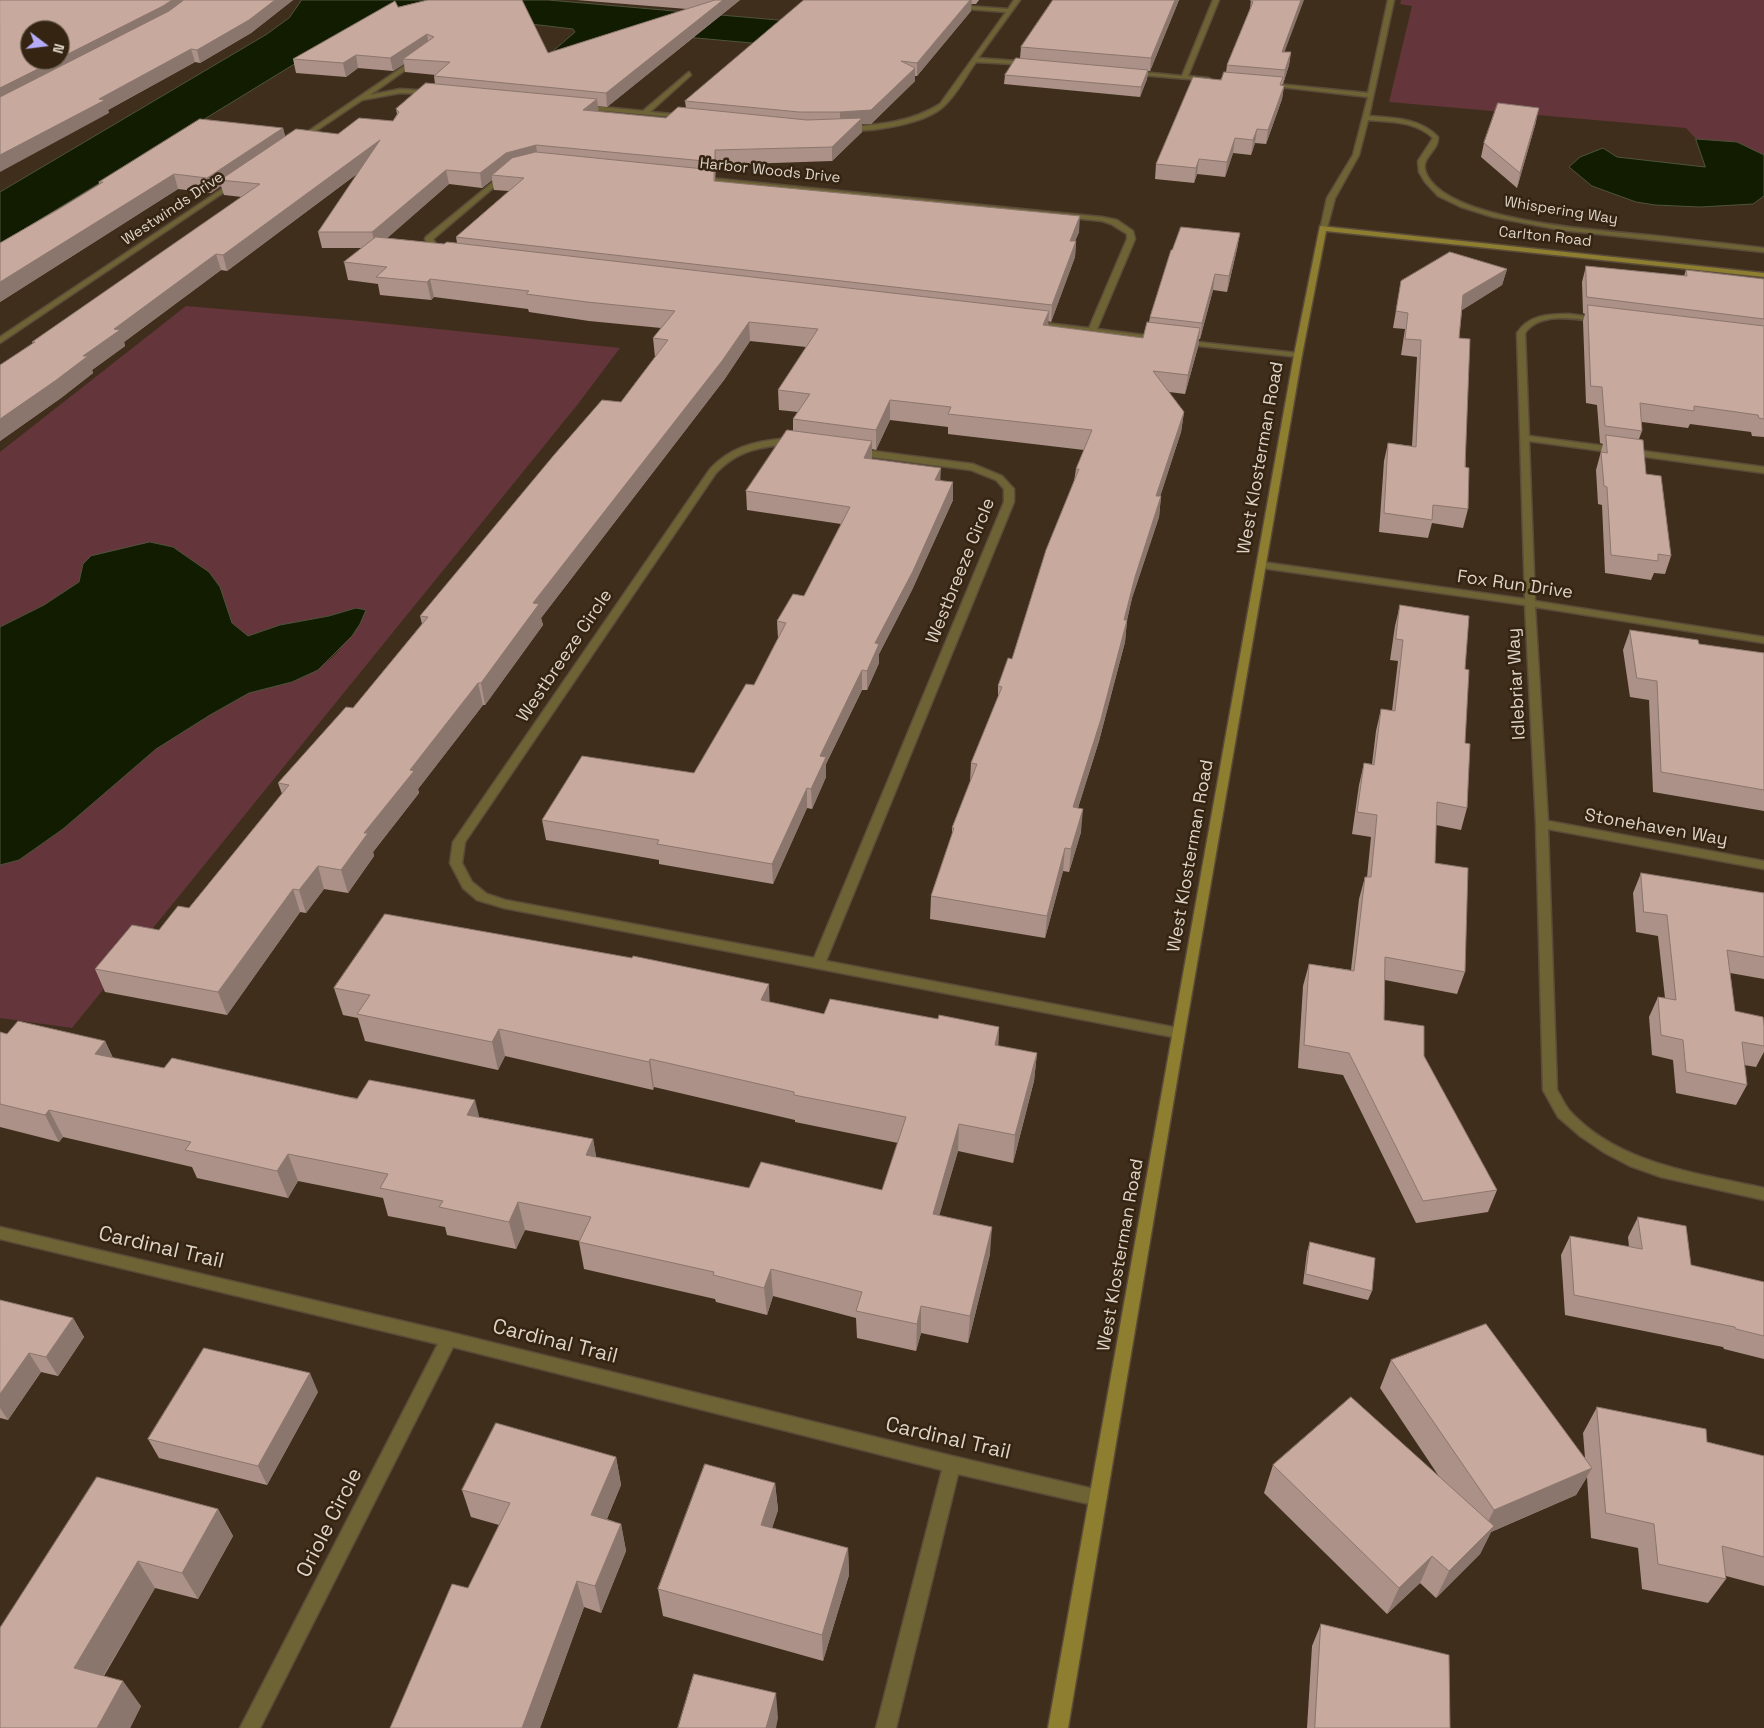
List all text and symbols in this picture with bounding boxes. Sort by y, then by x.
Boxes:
north arrow [20,20,70,70]
text: N [49,42,68,55]
street label: Harbor Woods Drive [699,155,841,187]
street label: Westwinds Drive [119,168,227,250]
street label: Whispering Way [1503,193,1619,229]
street label: Carlton Road [1498,223,1592,251]
street label: West Klosterman Road [1233,360,1289,556]
street label: Westbreeze Circle [922,495,1000,647]
street label: Fox Run Drive [1456,566,1574,604]
street label: Westbreeze Circle [513,586,617,726]
street label: Idlebriar Way [1503,627,1531,741]
street label: West Klosterman Road [1163,758,1219,954]
street label: Stonehaven Way [1583,805,1729,851]
street label: West Klosterman Road [1093,1157,1149,1353]
street label: Cardinal Trail [96,1221,226,1275]
street label: Cardinal Trail [490,1314,620,1370]
street label: Cardinal Trail [883,1412,1013,1466]
street label: Oriole Circle [292,1464,368,1582]

